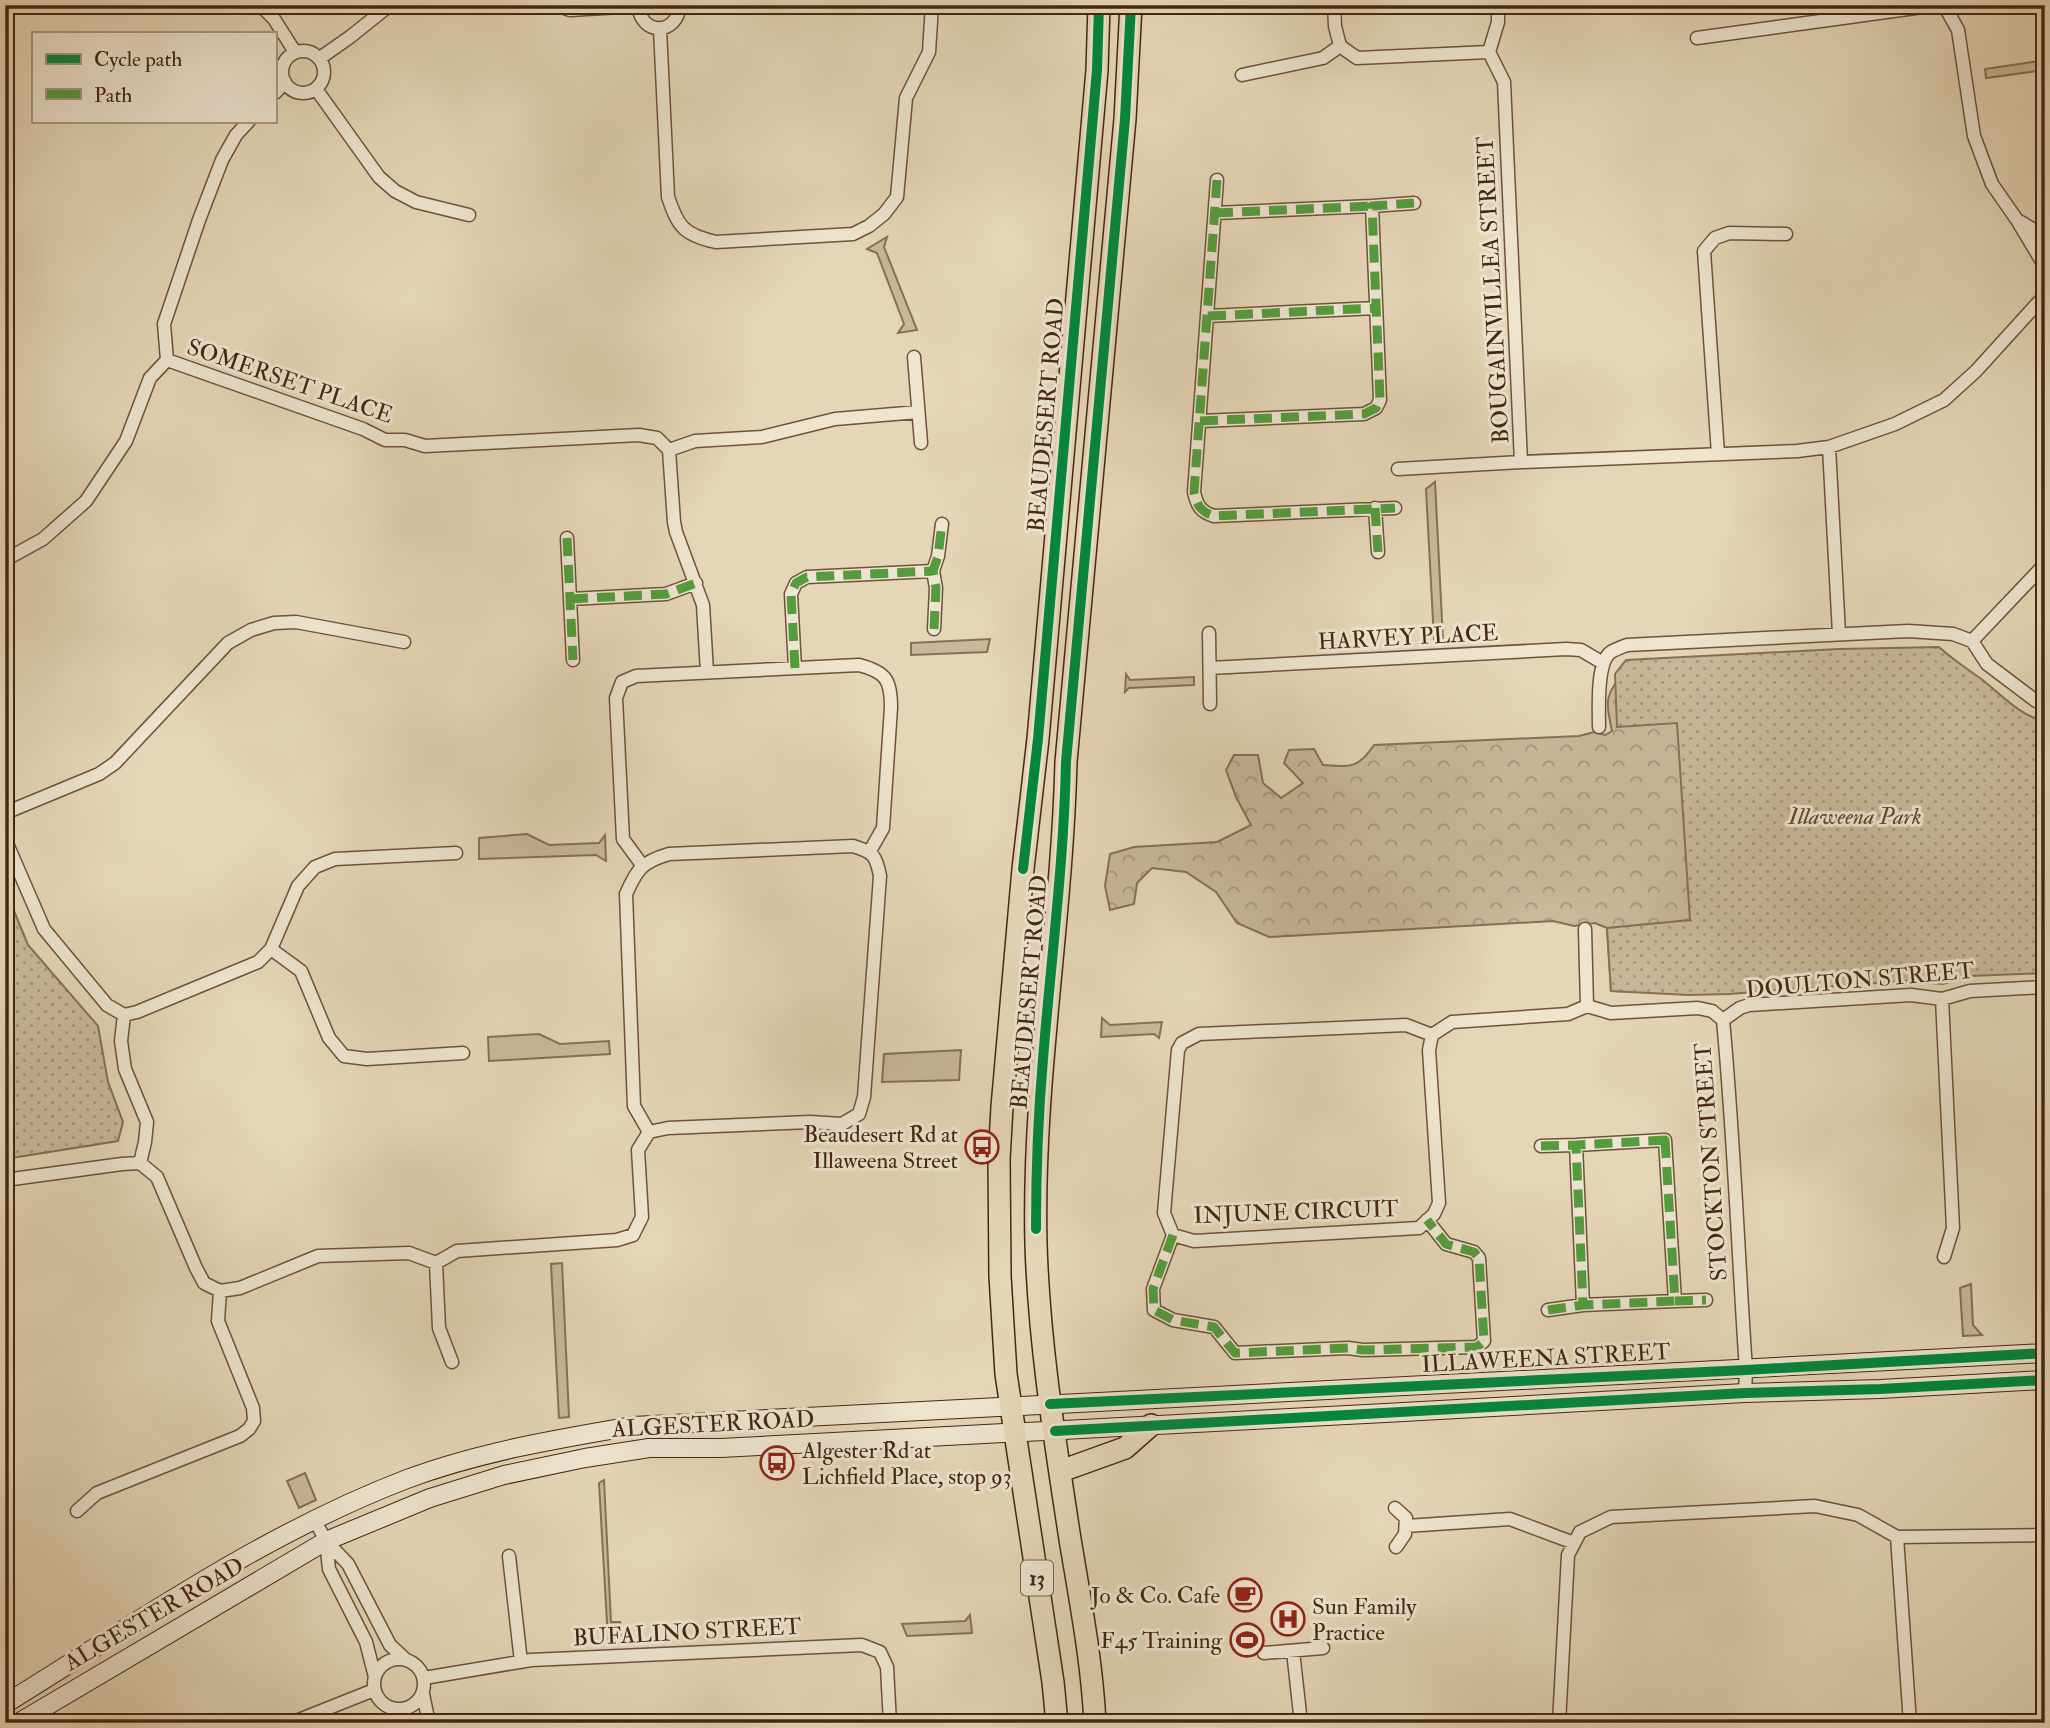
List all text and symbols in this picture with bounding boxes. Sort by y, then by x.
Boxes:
legend [32,32,276,122]
text: Cycle path [94,46,182,73]
text: Path [94,82,132,109]
street label: BOUGAINVILLEA STREET [1470,135,1516,445]
street label: BEAUDESERT ROAD [1021,297,1071,533]
street label: SOMERSET PLACE [183,332,397,430]
street label: HARVEY PLACE [1317,618,1499,656]
park label: Illaweena Park [1787,802,1922,831]
street label: BEAUDESERT ROAD [1004,874,1054,1110]
street label: DOULTON STREET [1745,956,1975,1004]
street label: STOCKTON STREET [1688,1042,1734,1282]
place label: Beaudesert Rd at Illaweena Street [803,1120,958,1175]
bus stop icon: Beaudesert Rd at Illaweena Street [963,1128,1001,1166]
street label: INJUNE CIRCUIT [1193,1194,1399,1230]
street label: ILLAWEENA STREET [1421,1337,1671,1379]
street label: ALGESTER ROAD [610,1404,815,1444]
place label: Algester Rd at Lichfield Place, stop 93 [801,1436,1012,1492]
bus stop icon: Algester Rd at Lichfield Place, stop 93 [758,1444,796,1482]
street label: ALGESTER ROAD [58,1551,249,1678]
road number: 13 [1021,1560,1053,1596]
cafe icon: Jo & Co. Cafe [1226,1576,1264,1614]
place label: Jo & Co. Cafe [1090,1581,1220,1610]
place label: Sun Family Practice [1312,1592,1417,1647]
hospital icon: Sun Family Practice [1269,1600,1307,1638]
street label: BUFALINO STREET [572,1612,802,1652]
sports icon: F45 Training [1228,1621,1266,1659]
place label: F45 Training [1100,1626,1223,1655]

